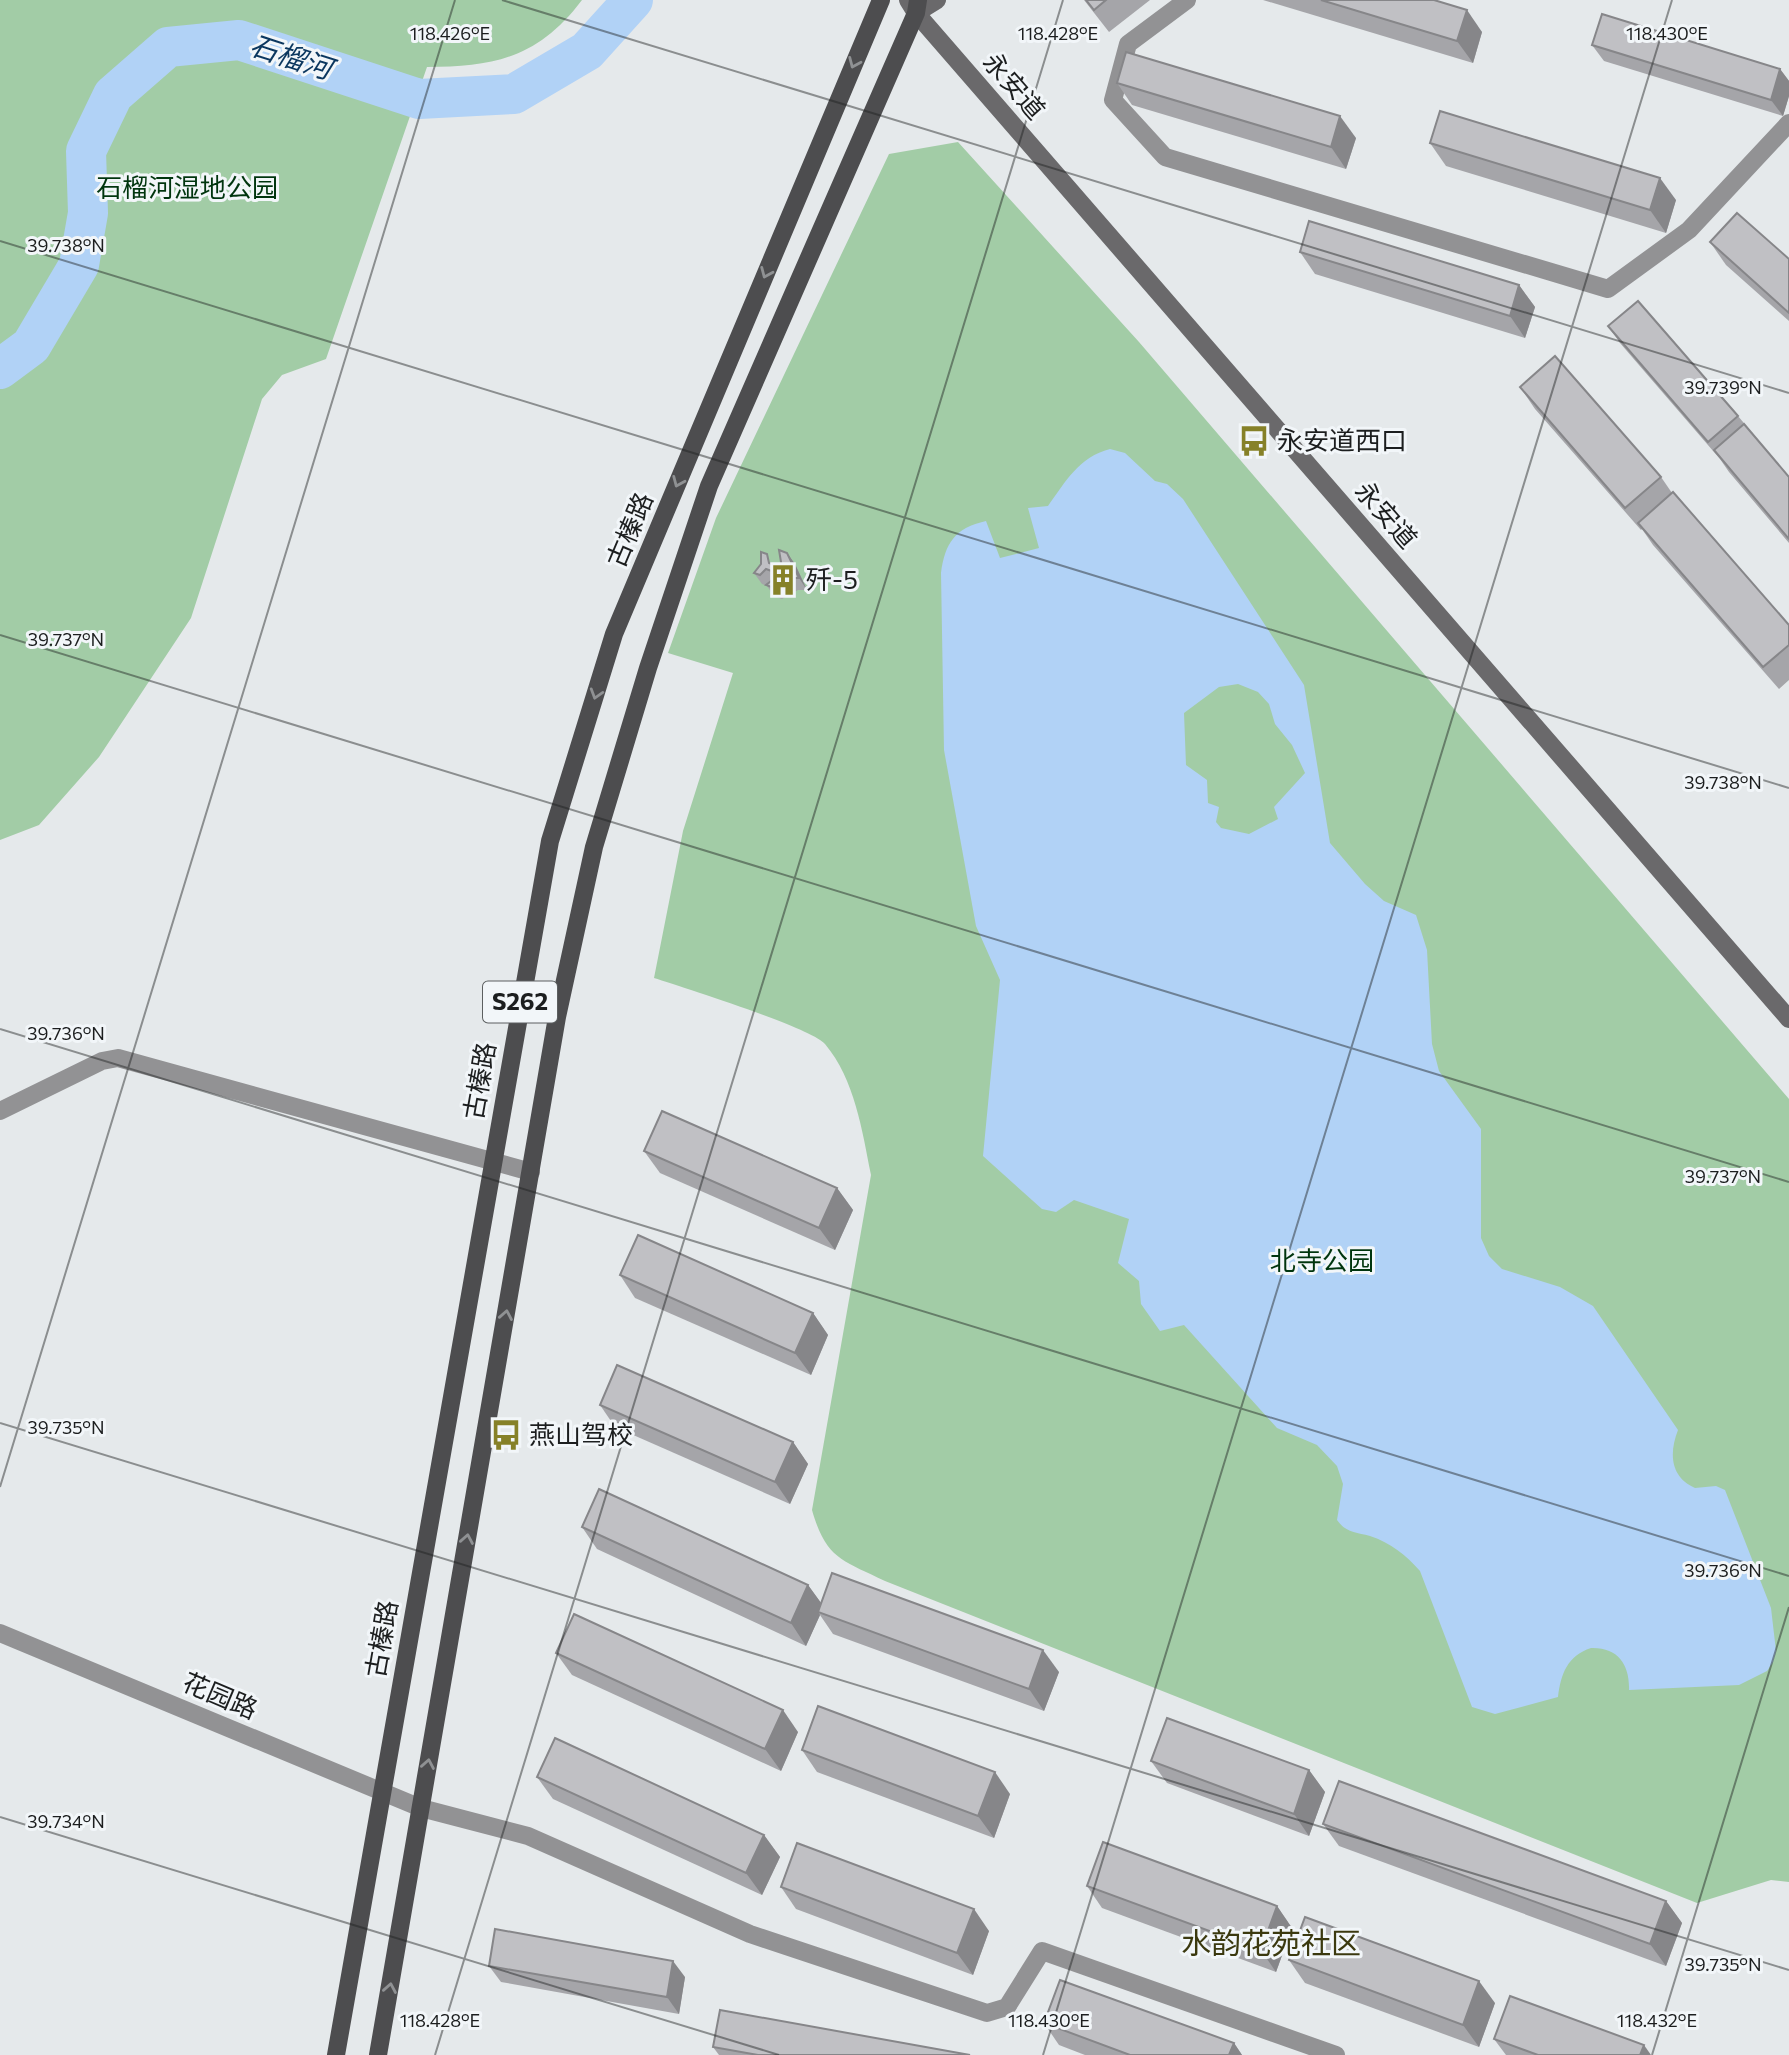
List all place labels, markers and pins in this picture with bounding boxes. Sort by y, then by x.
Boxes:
bus stop icon: 永安道西口 [1237,424,1271,458]
place label: 永安道西口 [1277,424,1407,455]
building icon: 歼-5 [766,563,800,597]
place label: 歼-5 [806,563,858,594]
bus stop icon: 燕山驾校 [489,1418,523,1452]
place label: 燕山驾校 [529,1418,633,1449]

